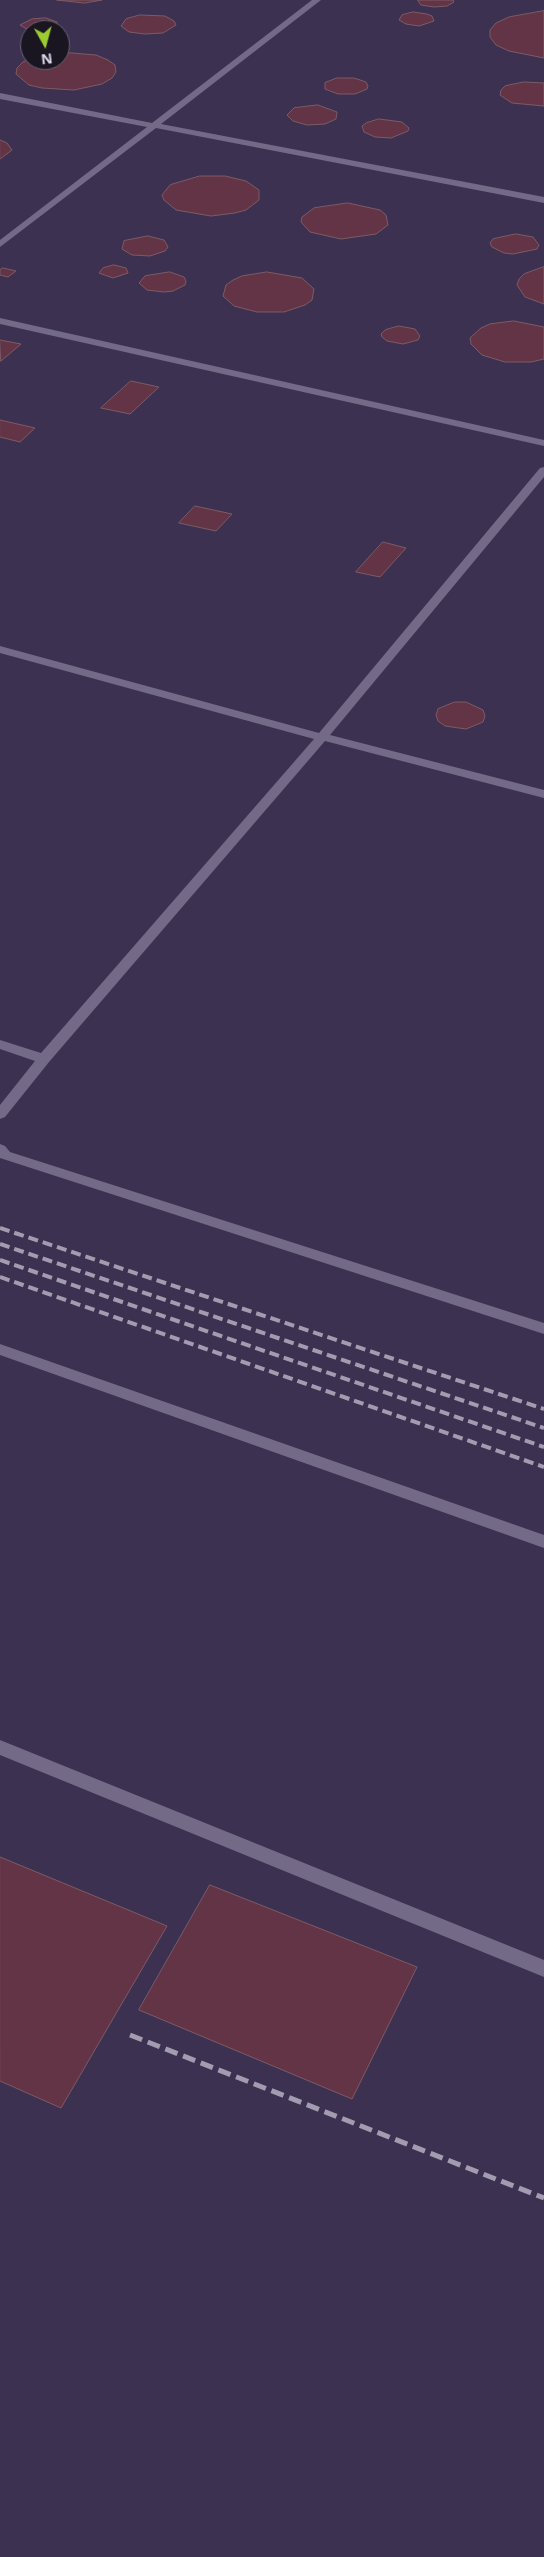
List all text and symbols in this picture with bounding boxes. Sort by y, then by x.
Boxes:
north arrow [20,20,70,70]
text: N [40,49,54,70]

